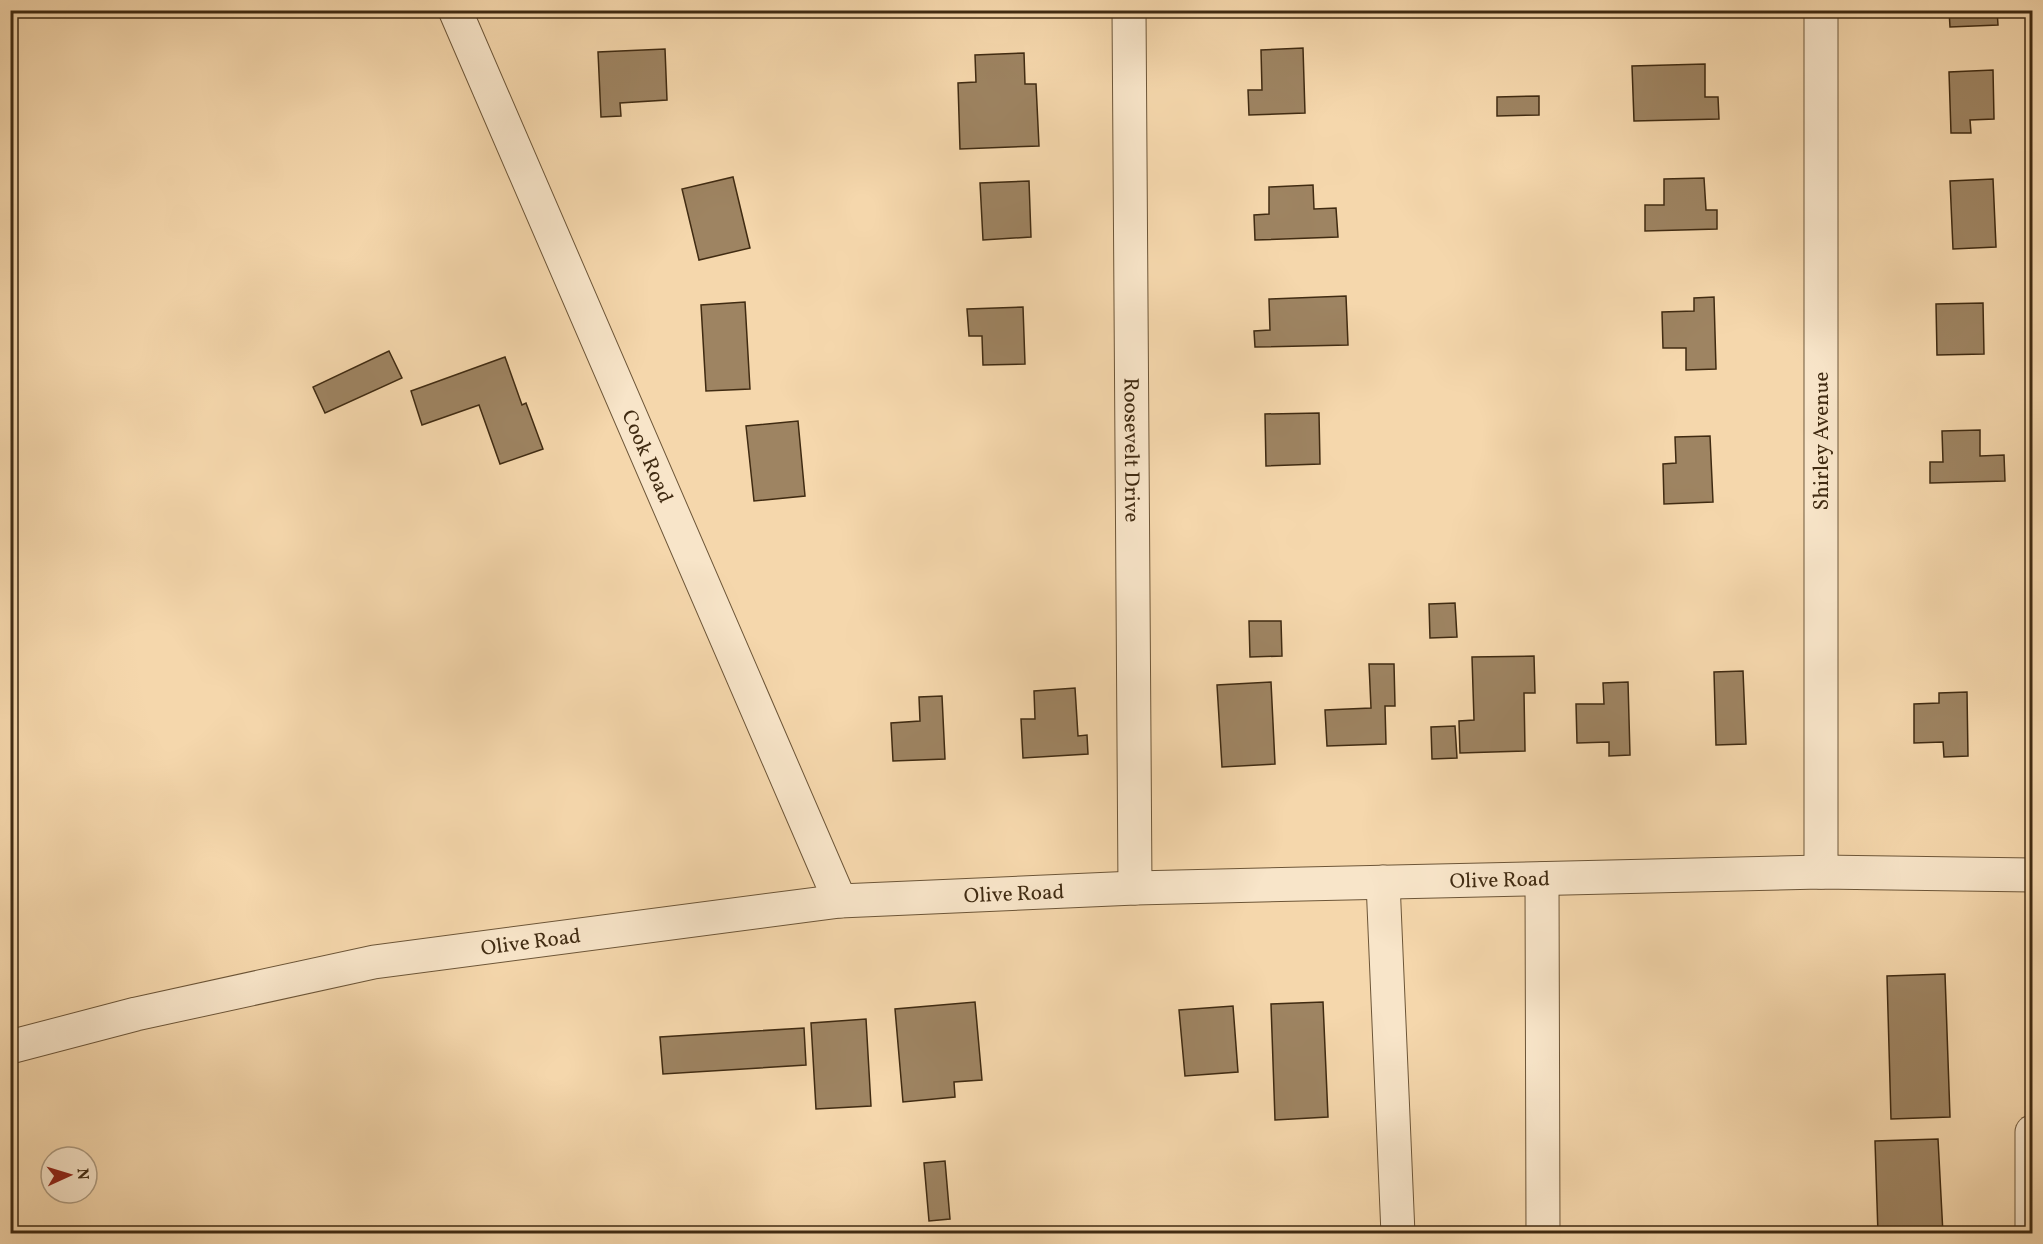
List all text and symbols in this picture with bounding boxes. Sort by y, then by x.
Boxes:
street label: Shirley Avenue [1808,372,1837,510]
street label: Roosevelt Drive [1116,377,1146,523]
street label: Cook Road [613,406,679,508]
street label: Olive Road [1449,865,1550,897]
street label: Olive Road [963,878,1065,912]
street label: Olive Road [479,922,583,964]
north arrow [39,1145,99,1205]
text: N [71,1168,93,1181]

